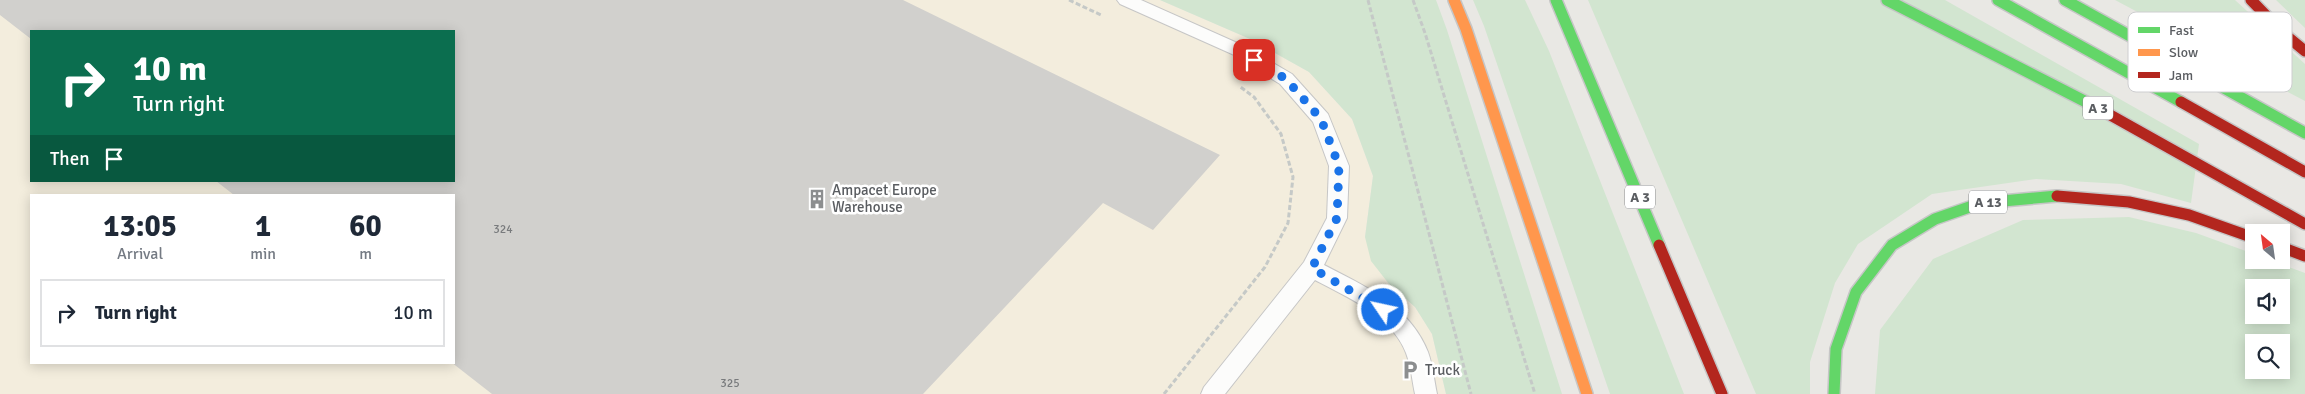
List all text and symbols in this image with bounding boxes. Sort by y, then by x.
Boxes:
legend [2128,12,2292,92]
text: Fast [2169,22,2194,39]
pin [1233,39,1275,81]
text: Slow [2169,44,2198,61]
icon: arrive [1240,46,1268,74]
text: 10 m [133,47,207,90]
icon: right [50,50,115,115]
text: Jam [2169,67,2193,84]
text: Turn right [133,90,225,117]
road number: A 3 [2083,96,2113,120]
icon: arrive [100,145,128,173]
text: Then [50,147,90,171]
place label: Ampacet Europe Warehouse [832,181,937,216]
road number: A 3 [1625,186,1655,208]
building icon: Ampacet Europe Warehouse [806,188,828,210]
road number: A 13 [1969,190,2007,213]
text: 13:05 [103,208,177,245]
text: 1 [255,208,271,245]
text: 60 [349,208,382,245]
house number: 324 [493,222,513,237]
north arrow [2245,224,2290,269]
map controls [2245,224,2290,379]
text: Arrival [117,244,163,264]
text: min [250,244,276,264]
text: m [359,244,372,264]
button: sound [2245,279,2290,324]
position arrow [1356,283,1408,335]
icon: right [52,299,80,327]
text: Turn right [95,301,177,325]
text: 10 m [393,301,433,325]
button: search [2245,334,2290,379]
parking icon: Truck [1399,359,1421,381]
place label: Truck [1425,361,1460,379]
house number: 325 [720,376,740,391]

